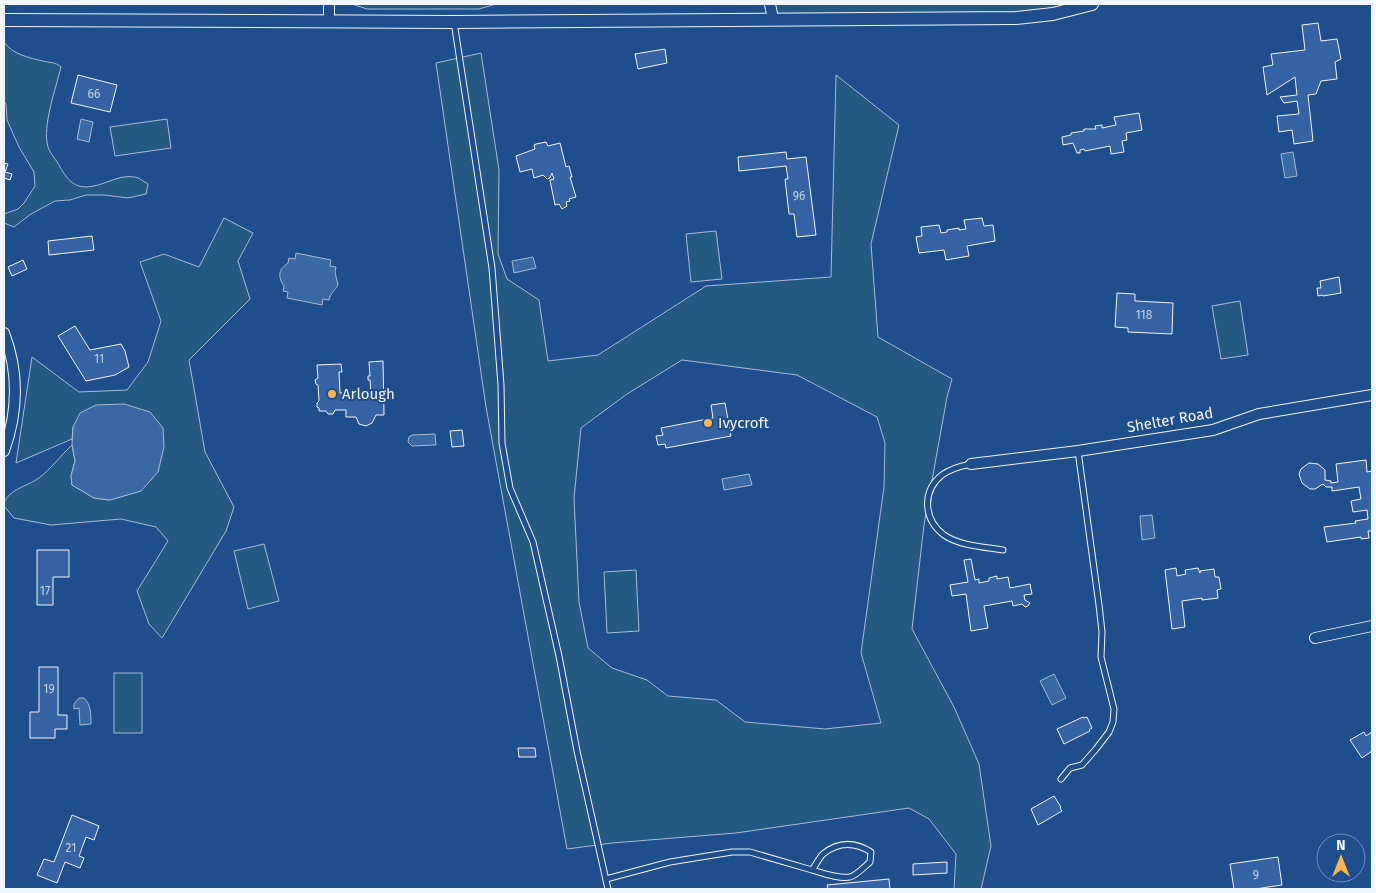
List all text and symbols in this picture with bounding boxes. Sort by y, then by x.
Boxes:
house number: 66 [88,87,100,101]
house number: 96 [793,189,805,203]
house number: 118 [1136,308,1153,322]
house number: 11 [94,352,104,366]
place label: Arlough [342,385,395,403]
marker: Arlough [326,388,338,400]
street label: Shelter Road [1125,404,1215,436]
place label: Ivycroft [718,414,769,432]
marker: Ivycroft [702,417,714,429]
house number: 17 [40,584,50,598]
house number: 19 [43,682,55,696]
north arrow [1316,833,1366,883]
text: N [1336,837,1346,854]
house number: 21 [66,841,76,855]
house number: 9 [1253,868,1259,882]

